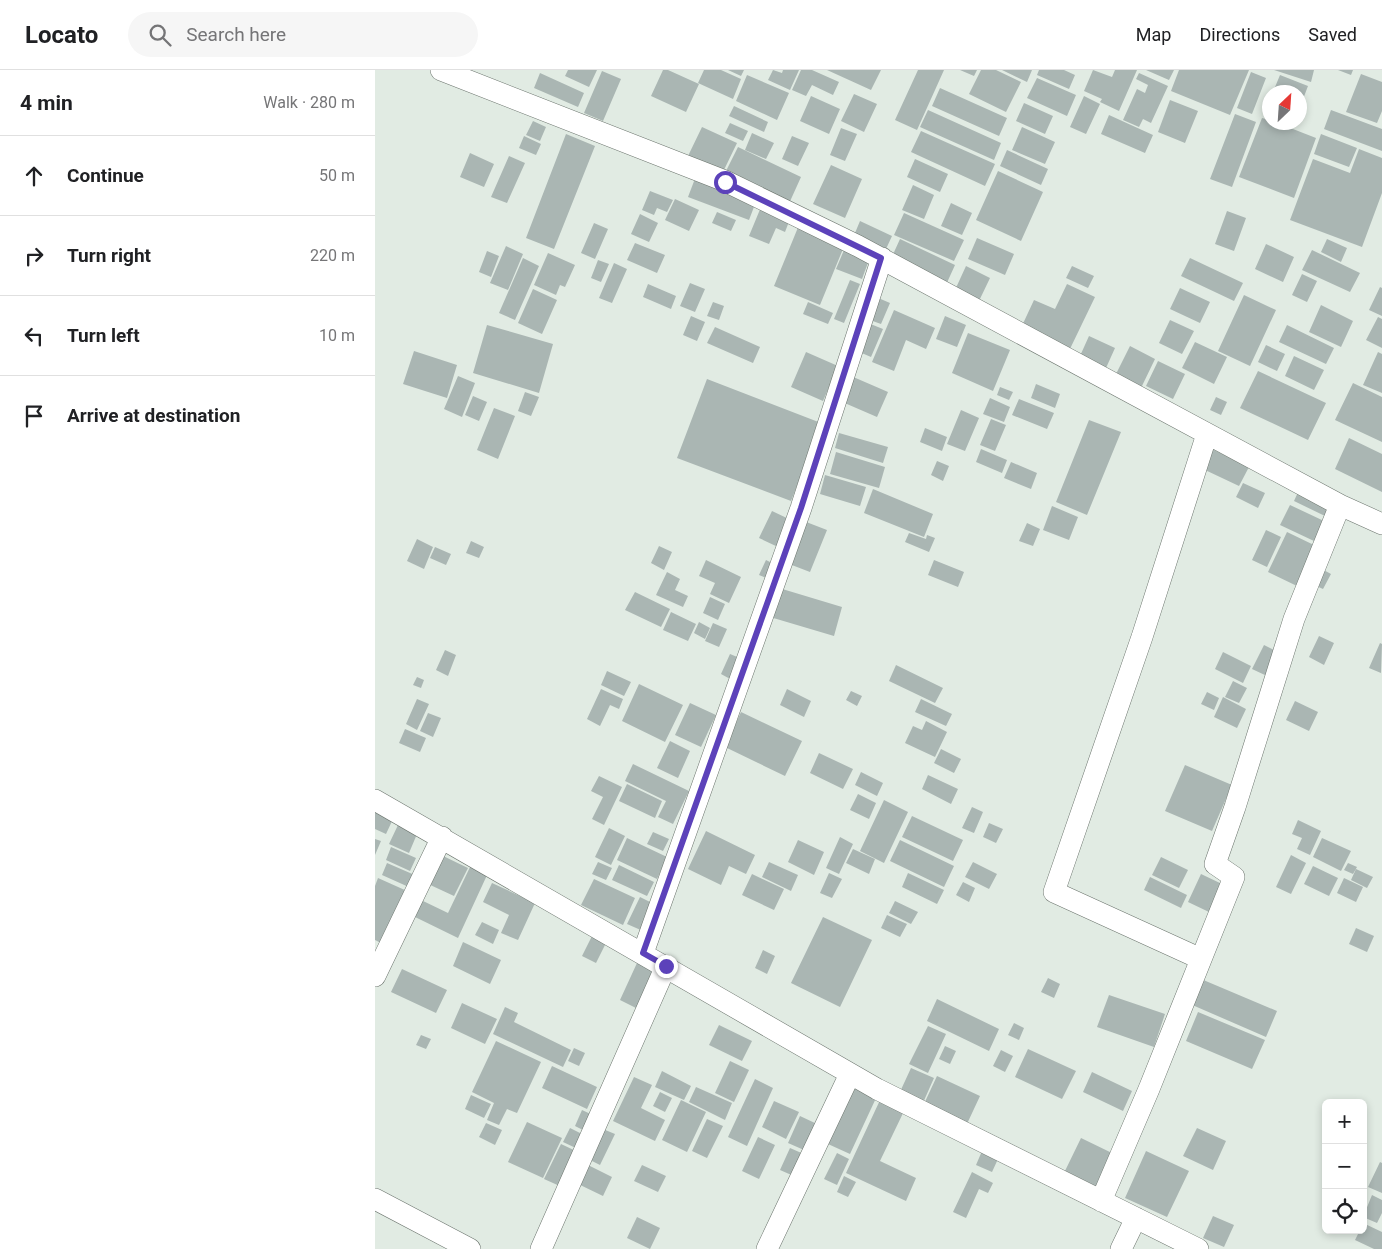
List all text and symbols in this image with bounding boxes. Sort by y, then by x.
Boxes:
search box [128,12,478,57]
text: Locato [25,21,98,49]
icon: search [146,21,174,49]
text: Search here [186,23,286,46]
text: Map [1136,24,1171,45]
text: Directions [1199,24,1280,45]
text: Saved [1308,24,1357,45]
north arrow [1262,85,1307,130]
text: 4 min [20,91,73,115]
text: Walk · 280 m [263,93,355,112]
icon: ahead [20,162,48,190]
text: Continue [67,164,144,187]
text: 50 m [319,166,355,185]
route start [714,171,737,194]
icon: right [20,242,48,270]
text: Turn right [67,244,151,267]
text: 220 m [310,246,355,265]
icon: left [20,322,48,350]
text: Turn left [67,324,140,347]
text: 10 m [319,326,355,345]
icon: arrive [20,402,48,430]
text: Arrive at destination [67,404,240,427]
route end [655,955,678,978]
map controls [1322,1099,1367,1234]
button: + [1322,1099,1367,1144]
button: − [1322,1144,1367,1189]
button: locate [1322,1189,1367,1234]

